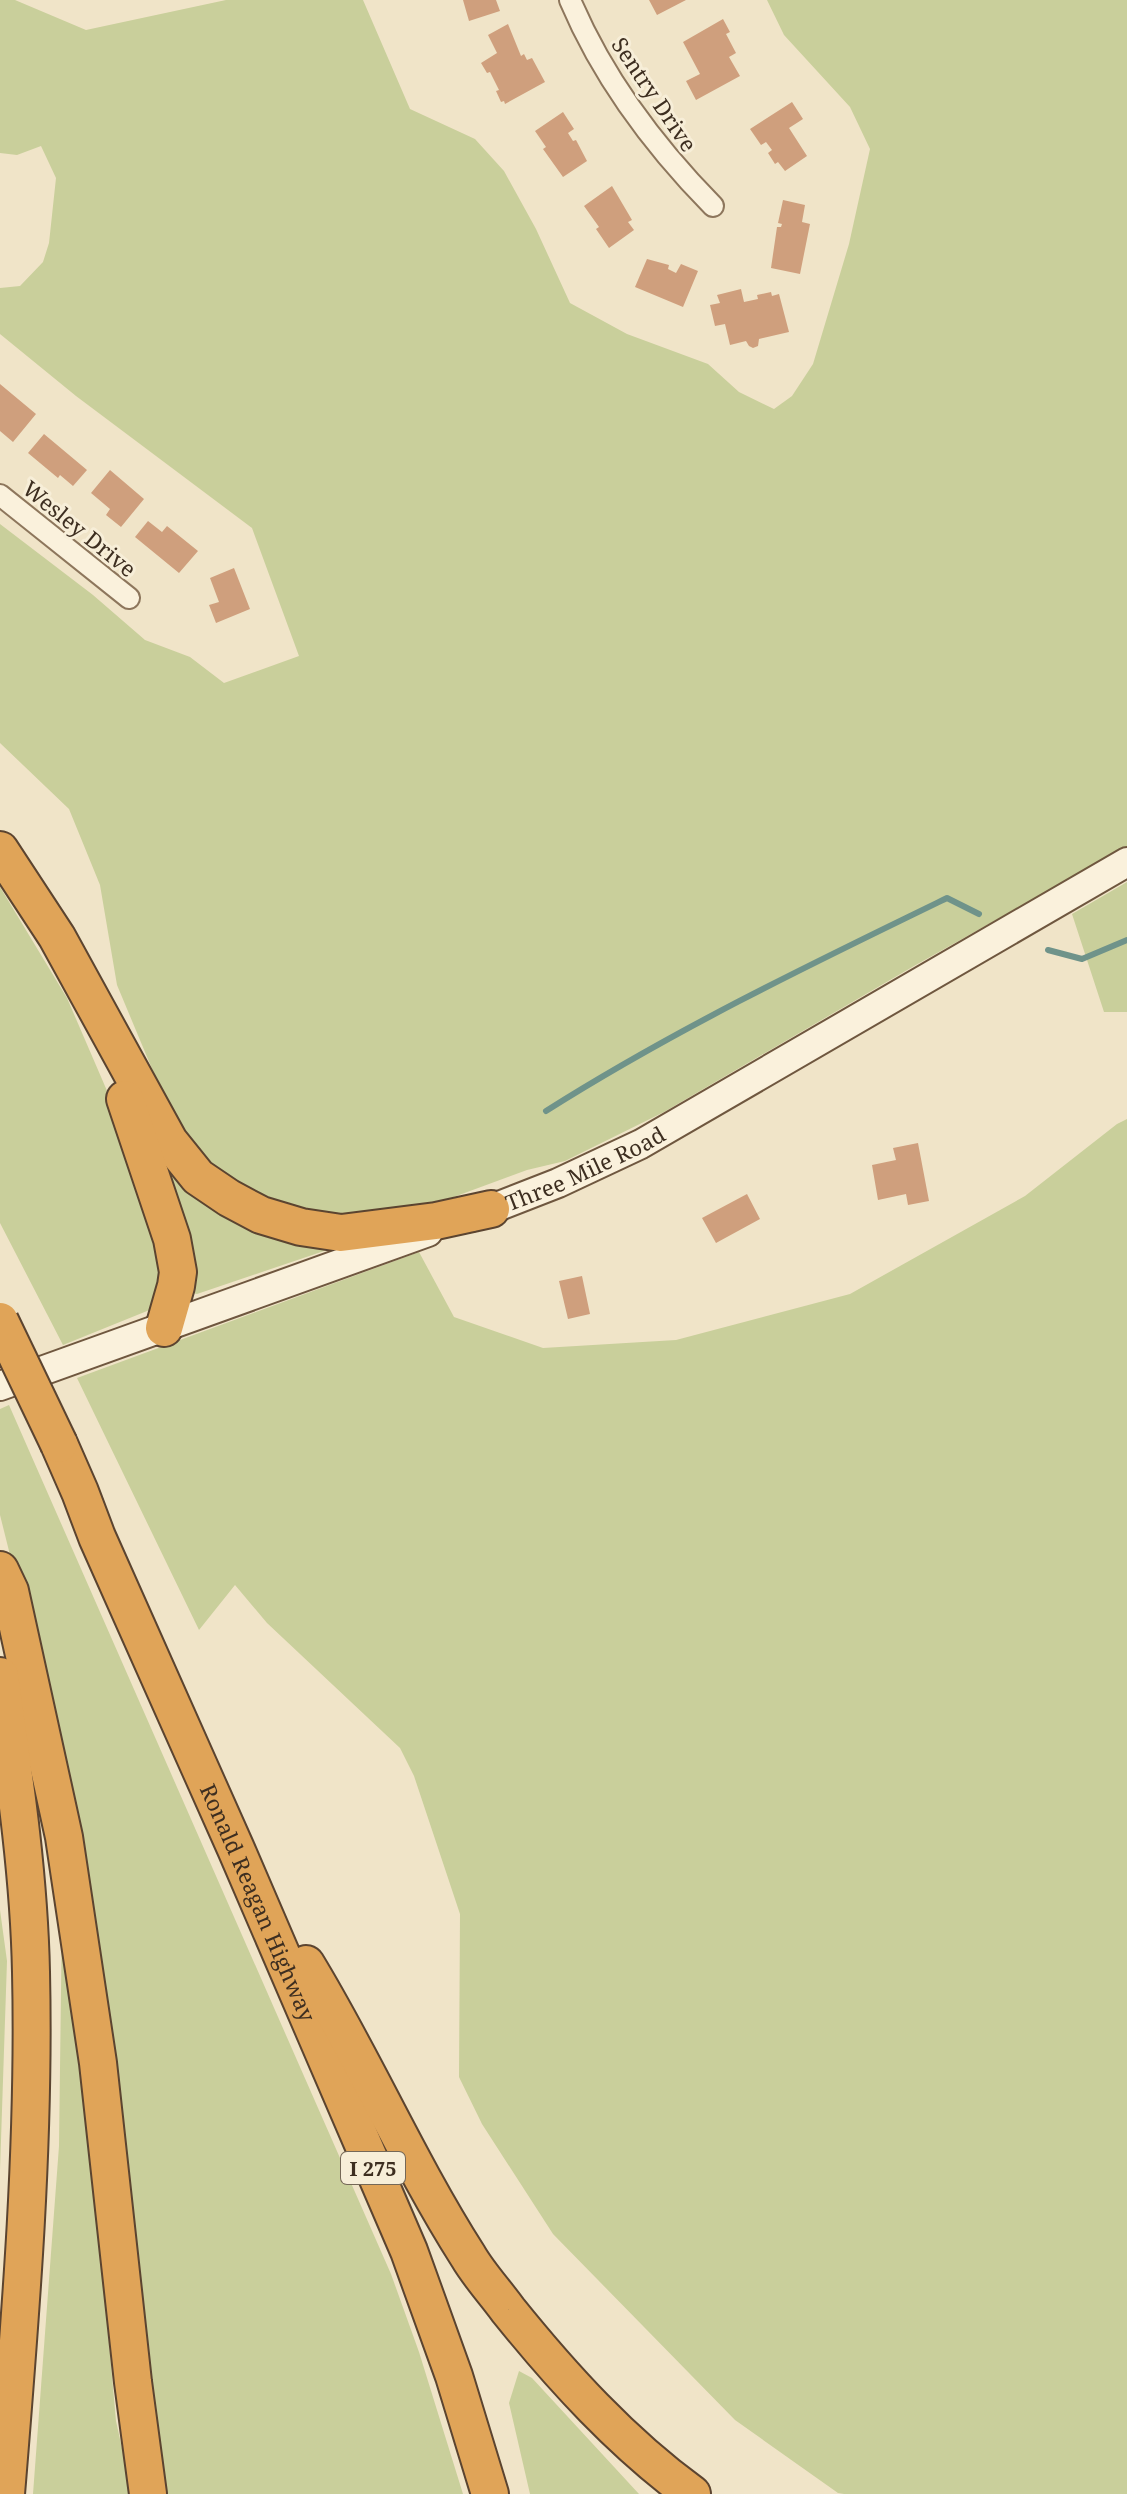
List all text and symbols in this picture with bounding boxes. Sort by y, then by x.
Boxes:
street label: Sentry Drive [606,31,704,157]
street label: Wesley Drive [17,473,143,583]
street label: Three Mile Road [501,1118,671,1217]
street label: Ronald Reagan Highway [194,1779,324,2026]
road number: I 275 [341,2152,405,2184]

